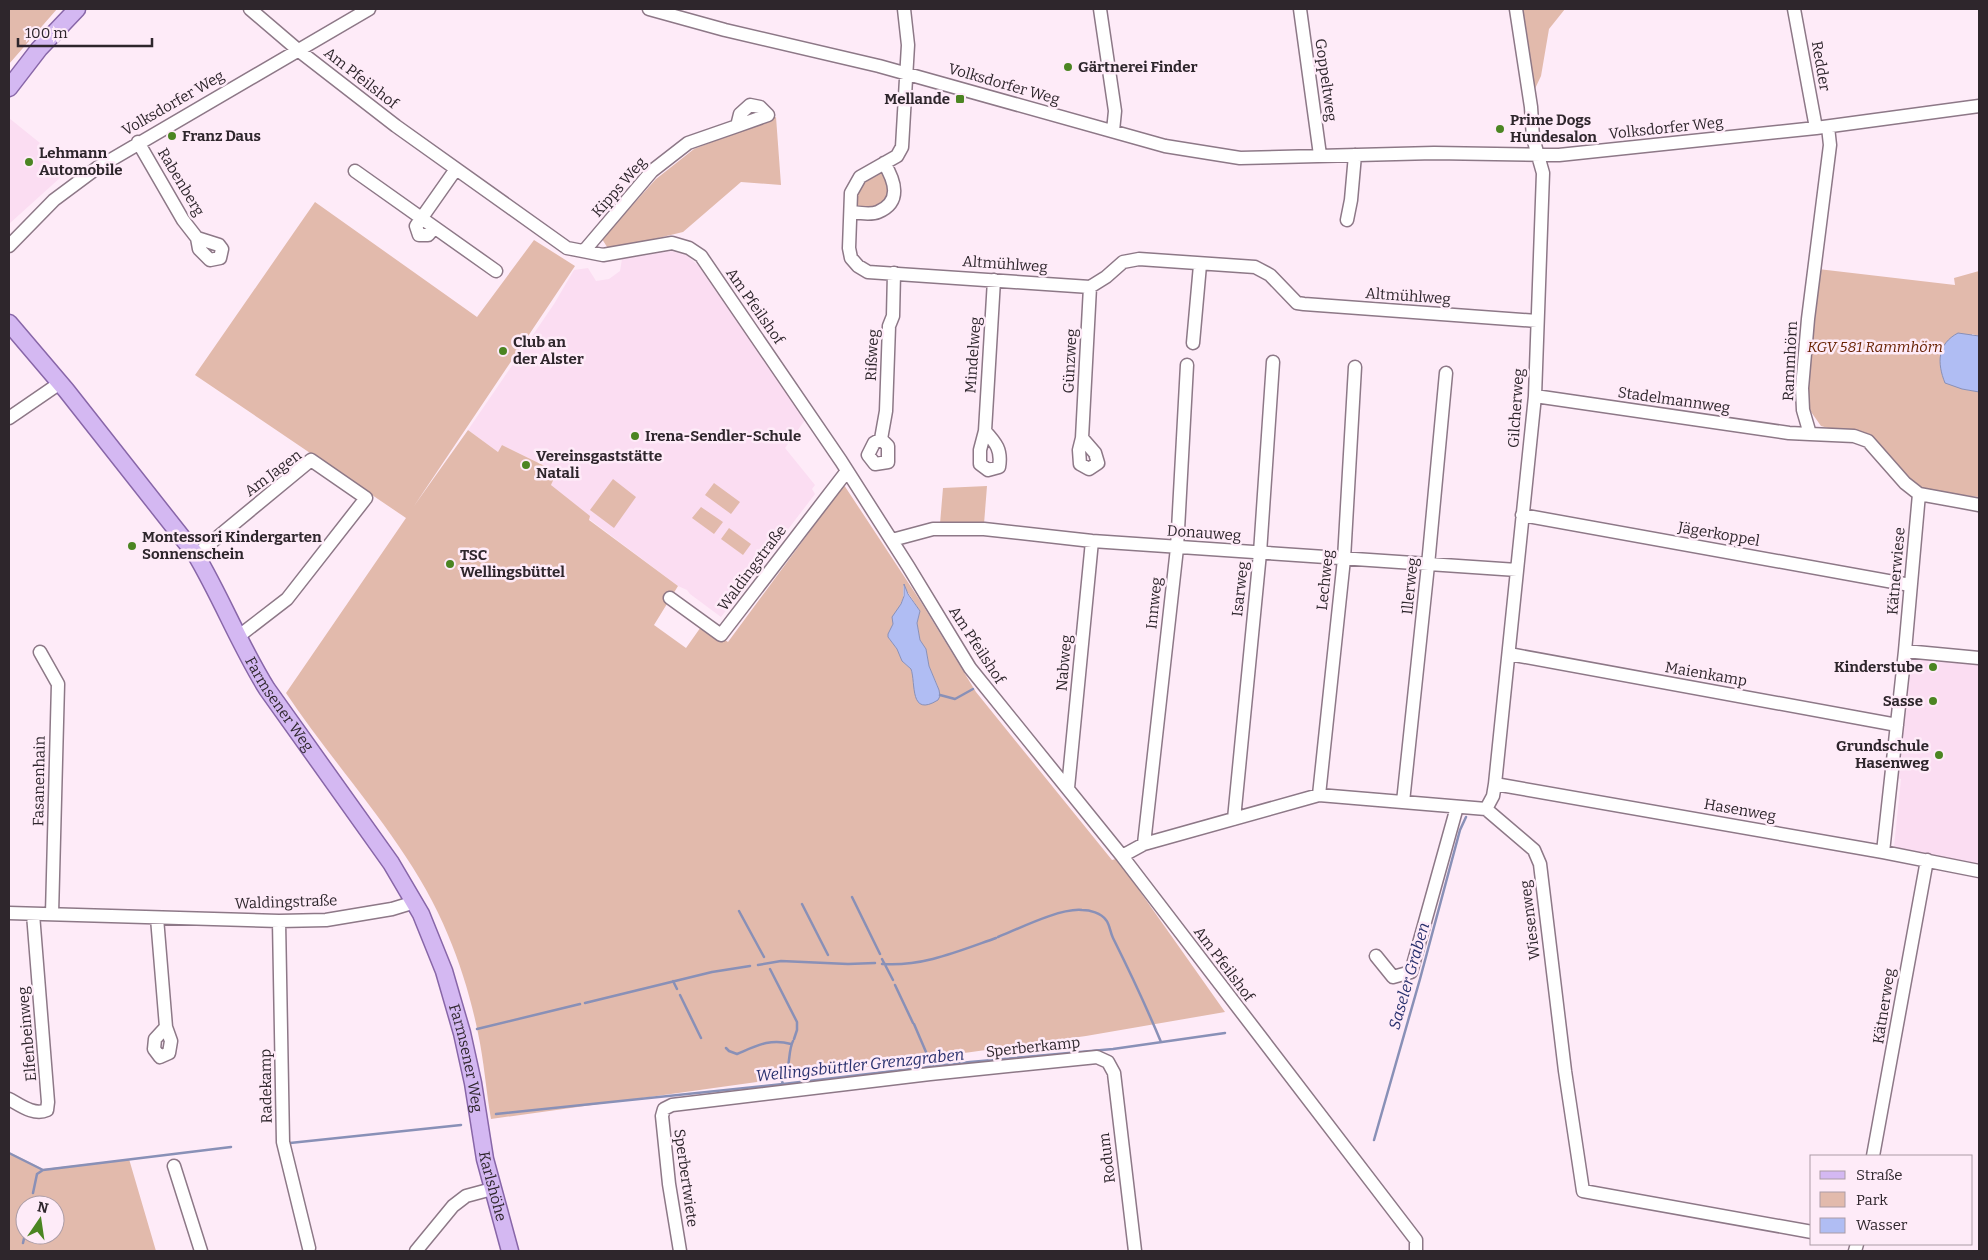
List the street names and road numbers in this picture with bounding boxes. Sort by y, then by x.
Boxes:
street label: Goppeltweg [1311,37,1341,123]
street label: Redder [1808,40,1834,93]
street label: Am Pfeilshof [320,44,403,114]
street label: Volksdorfer Weg [946,59,1062,109]
street label: Volksdorfer Weg [119,66,227,140]
street label: Volksdorfer Weg [1608,113,1724,143]
street label: Rabenberg [154,145,208,219]
street label: Kipps Weg [588,153,650,221]
street label: Altmühlweg [962,252,1048,276]
street label: Am Pfeilshof [722,264,789,349]
street label: Altmühlweg [1365,284,1451,308]
street label: Mindelweg [961,316,985,394]
street label: Rammhörn [1779,320,1801,402]
street label: Günzweg [1059,328,1081,394]
street label: Rißweg [862,329,882,381]
street label: Gilcherweg [1504,368,1528,448]
street label: Stadelmannweg [1617,383,1731,417]
street label: Am Jagen [241,446,305,500]
street label: Jägerkoppel [1676,518,1761,550]
street label: Donauweg [1166,521,1242,545]
street label: Waldingstraße [714,522,790,614]
street label: Kätnerwiese [1883,526,1909,616]
street label: Lechweg [1313,549,1337,611]
street label: Illerweg [1398,557,1422,615]
street label: Isarweg [1228,560,1252,618]
street label: Innweg [1142,576,1166,630]
street label: Am Pfeilshof [945,603,1010,689]
street label: Nabweg [1053,634,1075,692]
street label: Farmsener Weg [241,653,318,755]
street label: Maienkamp [1664,658,1749,690]
street label: Fasanenhain [29,735,49,826]
street label: Hasenweg [1703,795,1777,825]
street label: Wiesenweg [1516,879,1544,961]
street label: Waldingstraße [234,891,338,913]
street label: Am Pfeilshof [1190,923,1259,1006]
street label: Kätnerweg [1869,967,1899,1045]
street label: Elfenbeinweg [14,986,40,1082]
street label: Farmsener Weg [445,1002,486,1114]
street label: Sperberkamp [985,1033,1081,1061]
street label: Radekamp [256,1049,276,1123]
street label: Sperbertwiete [670,1128,702,1228]
street label: Rodum [1095,1131,1119,1184]
street label: Karlshöhe [475,1150,510,1223]

